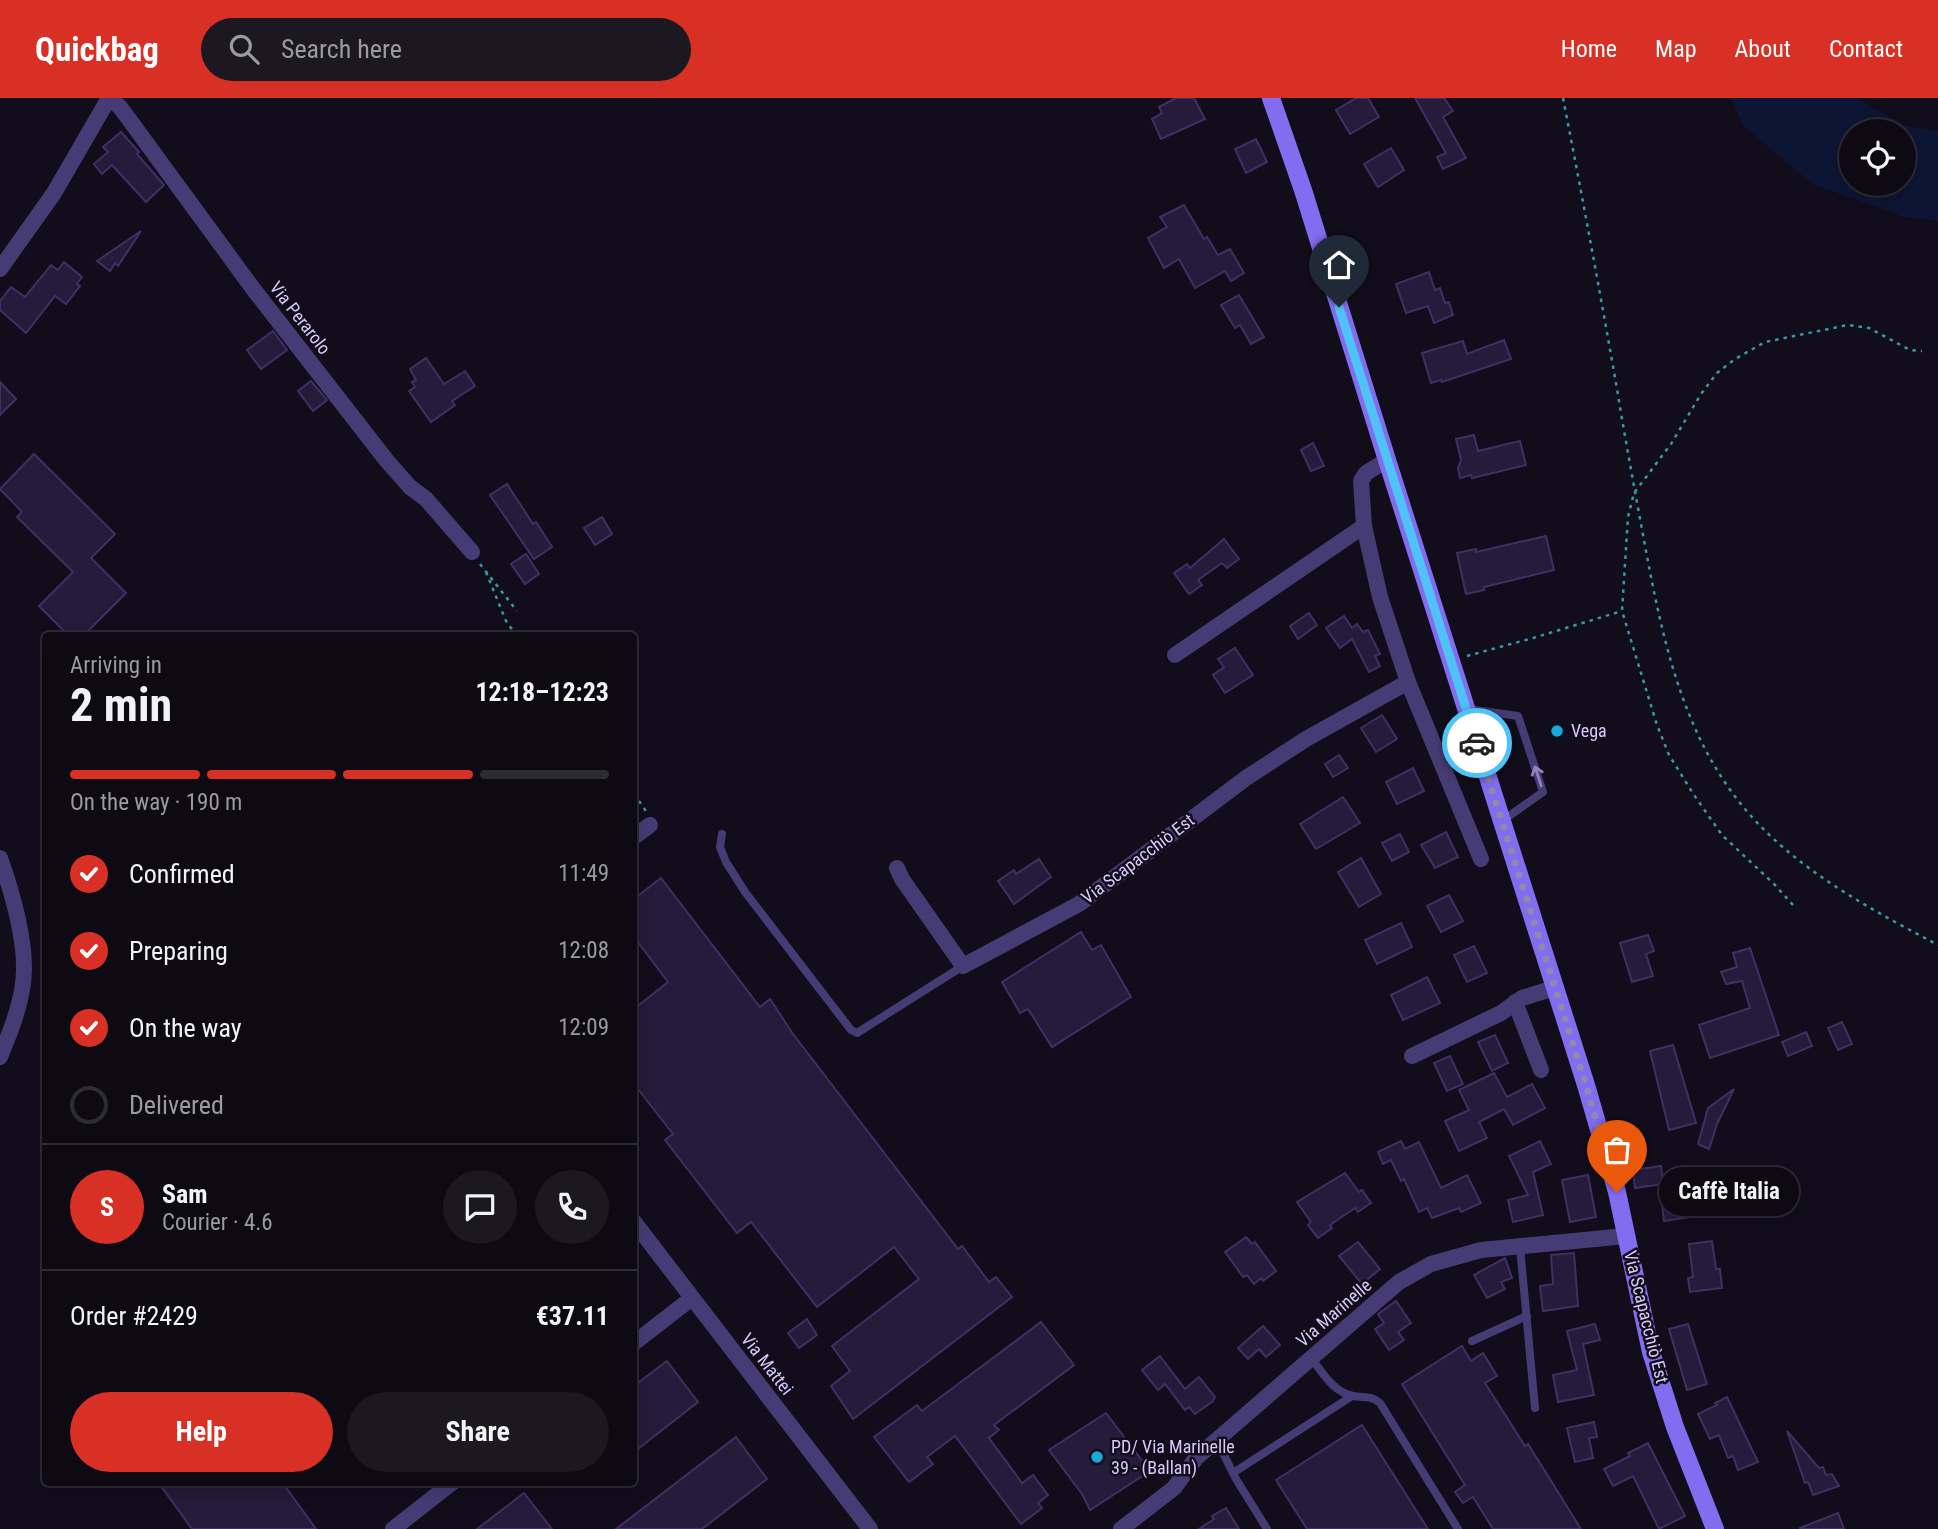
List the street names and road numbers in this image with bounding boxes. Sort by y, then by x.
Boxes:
street label: Via Perarolo [265,277,335,358]
street label: Via Scapacchiò Est [1077,809,1198,908]
street label: Via Scapacchiò Est [1620,1248,1673,1385]
street label: Via Marinelle [1292,1274,1376,1351]
street label: Via Mattei [737,1329,798,1399]

